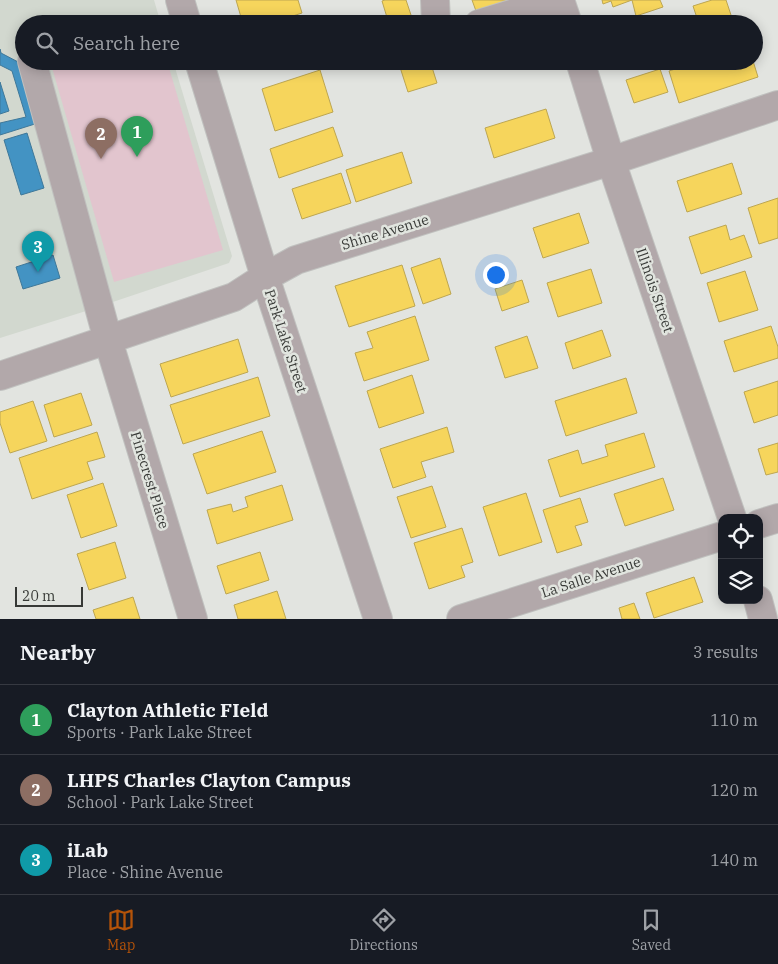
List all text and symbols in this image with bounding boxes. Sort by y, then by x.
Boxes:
search box [15,15,763,70]
icon: search [33,29,61,57]
text: Search here [73,31,180,55]
pin: 1 [121,116,153,157]
pin: 2 [85,118,117,159]
street label: Shine Avenue [339,210,431,254]
pin: 3 [22,231,54,272]
street label: Illinois Street [632,245,678,335]
your location [483,262,509,288]
street label: Park Lake Street [261,287,311,395]
street label: Pinecrest Place [127,429,173,531]
map controls [718,514,763,604]
button: locate [718,514,763,559]
street label: La Salle Avenue [539,552,643,602]
button: layers [718,559,763,604]
scale bar [15,584,82,607]
text: 20 m [22,587,55,605]
text: Nearby [20,638,96,666]
text: 3 results [693,642,758,662]
text: Clayton Athletic FIeld [67,698,269,722]
text: 1 [31,710,41,730]
text: 110 m [710,710,758,730]
text: Sports · Park Lake Street [67,722,252,742]
text: LHPS Charles Clayton Campus [67,768,351,792]
text: 2 [31,780,41,800]
text: 120 m [710,780,758,800]
text: School · Park Lake Street [67,792,253,812]
text: iLab [67,838,108,862]
text: 3 [31,850,41,870]
text: 140 m [710,850,758,870]
text: Place · Shine Avenue [67,862,223,882]
tab: Map [107,906,135,954]
tab: Directions [349,906,418,954]
tab: Saved [632,906,671,954]

